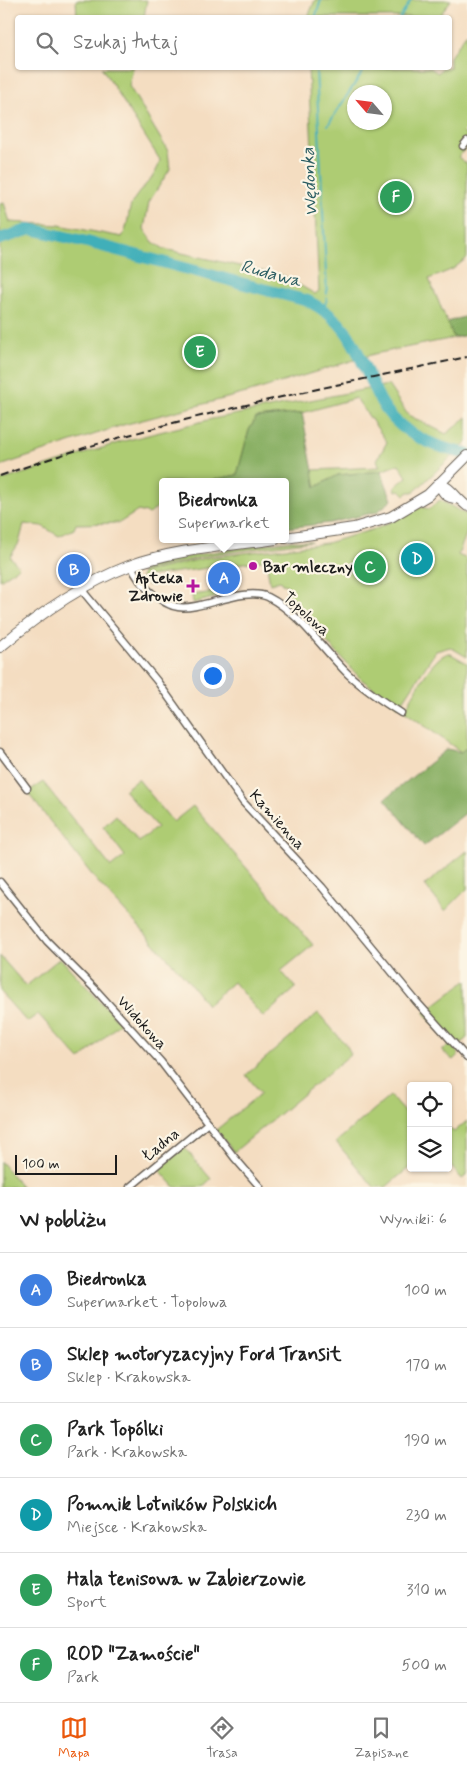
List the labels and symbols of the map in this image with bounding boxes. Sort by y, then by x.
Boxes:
north arrow [347,85,392,130]
water label: Wędonka [296,147,324,217]
pin: F [380,178,412,216]
water label: Rudawa [238,254,305,294]
pin: E [184,333,216,371]
pin: D [401,540,433,578]
pin: C [354,548,386,586]
pin: B [58,551,90,589]
place label: Bar mleczny [263,557,353,578]
pin: A [208,559,240,597]
marker: Bar mleczny [247,560,259,572]
place label: Apteka Zdrowie [128,568,183,607]
marker: Apteka Zdrowie [187,580,199,592]
street label: Topolowa [278,587,334,641]
your location [200,663,226,689]
street label: Kamienna [244,785,310,855]
street label: Widokowa [112,992,172,1054]
street label: Ładna [138,1124,184,1167]
scale bar [15,1152,118,1175]

